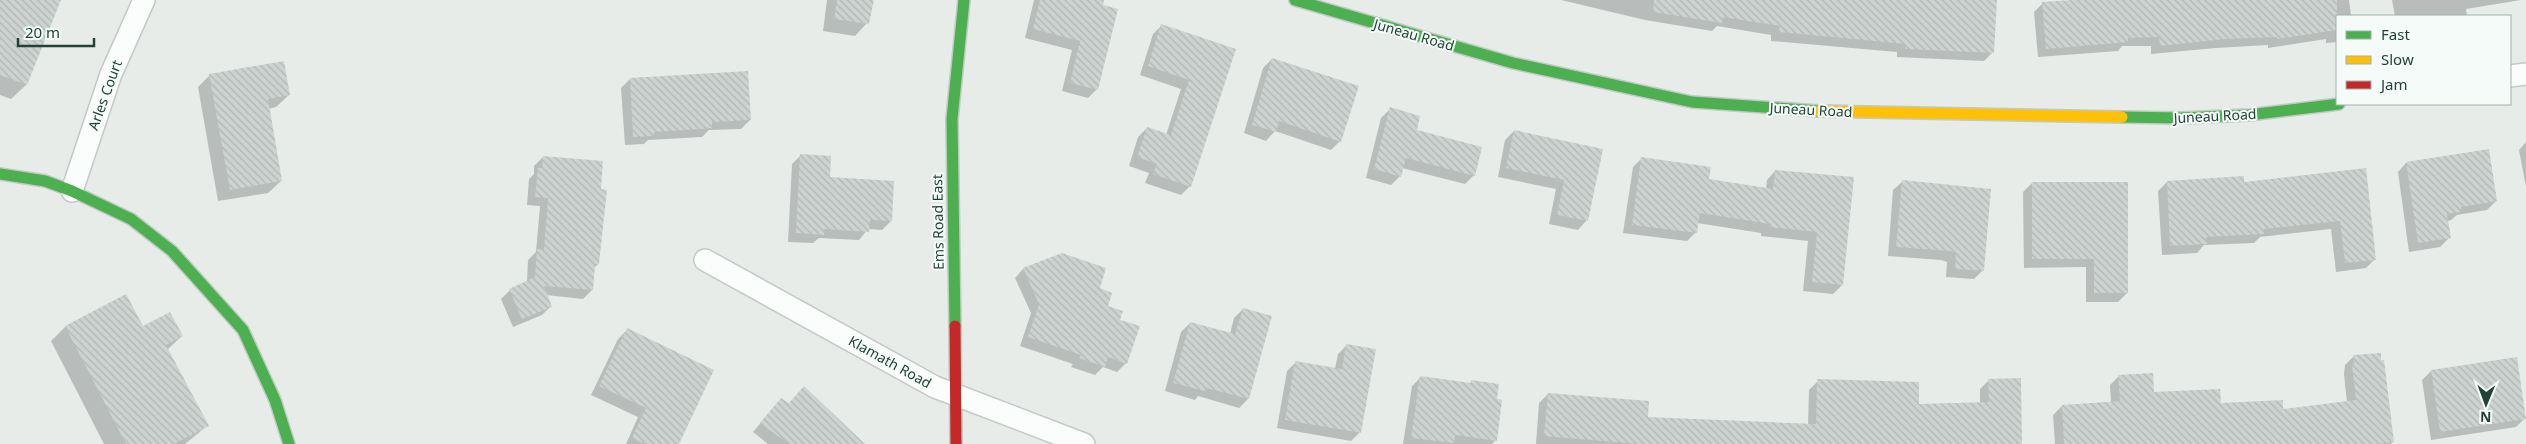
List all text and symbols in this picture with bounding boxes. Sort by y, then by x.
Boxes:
street label: Juneau Road [1370,13,1457,55]
scale bar [18,15,94,47]
legend [2336,15,2511,105]
text: 20 m [25,22,60,42]
text: Fast [2381,24,2410,44]
text: Slow [2381,49,2414,69]
street label: Arles Court [83,57,126,133]
text: Jam [2379,74,2408,94]
street label: Juneau Road [1767,98,1853,121]
street label: Juneau Road [2171,104,2257,127]
street label: Ems Road East [927,174,948,270]
street label: Klamath Road [845,331,935,392]
north arrow [2461,379,2511,429]
text: N [2480,408,2492,427]

